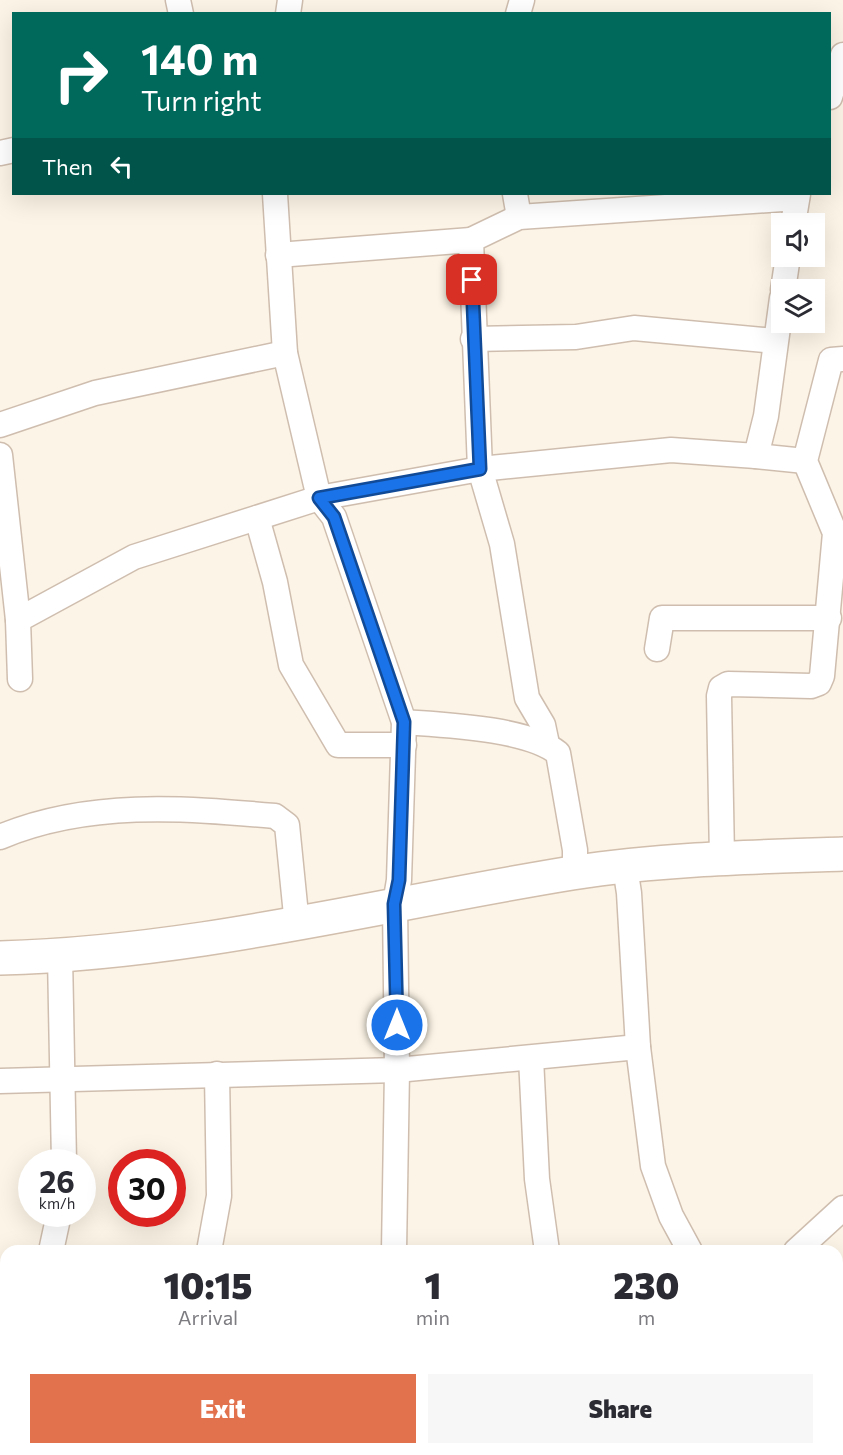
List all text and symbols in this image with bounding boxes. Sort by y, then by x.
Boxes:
text: 140 m [141,32,258,84]
icon: right [42,36,120,114]
text: Turn right [141,84,261,117]
icon: left [105,150,138,183]
text: Then [42,153,93,180]
map controls [771,213,825,333]
button: sound [771,213,825,267]
pin [446,254,497,305]
icon: arrive [455,263,488,296]
button: layers [771,279,825,333]
position arrow [365,993,429,1057]
speed limit sign: 30 [108,1149,186,1227]
text: 26 [39,1162,75,1199]
text: km/h [39,1194,75,1212]
text: 10:15 [163,1262,252,1306]
text: 1 [424,1262,441,1306]
text: 230 [613,1262,680,1306]
text: Arrival [178,1305,238,1329]
text: min [416,1305,450,1329]
text: m [638,1305,655,1329]
button: Exit [30,1374,416,1443]
button: Share [428,1374,813,1443]

